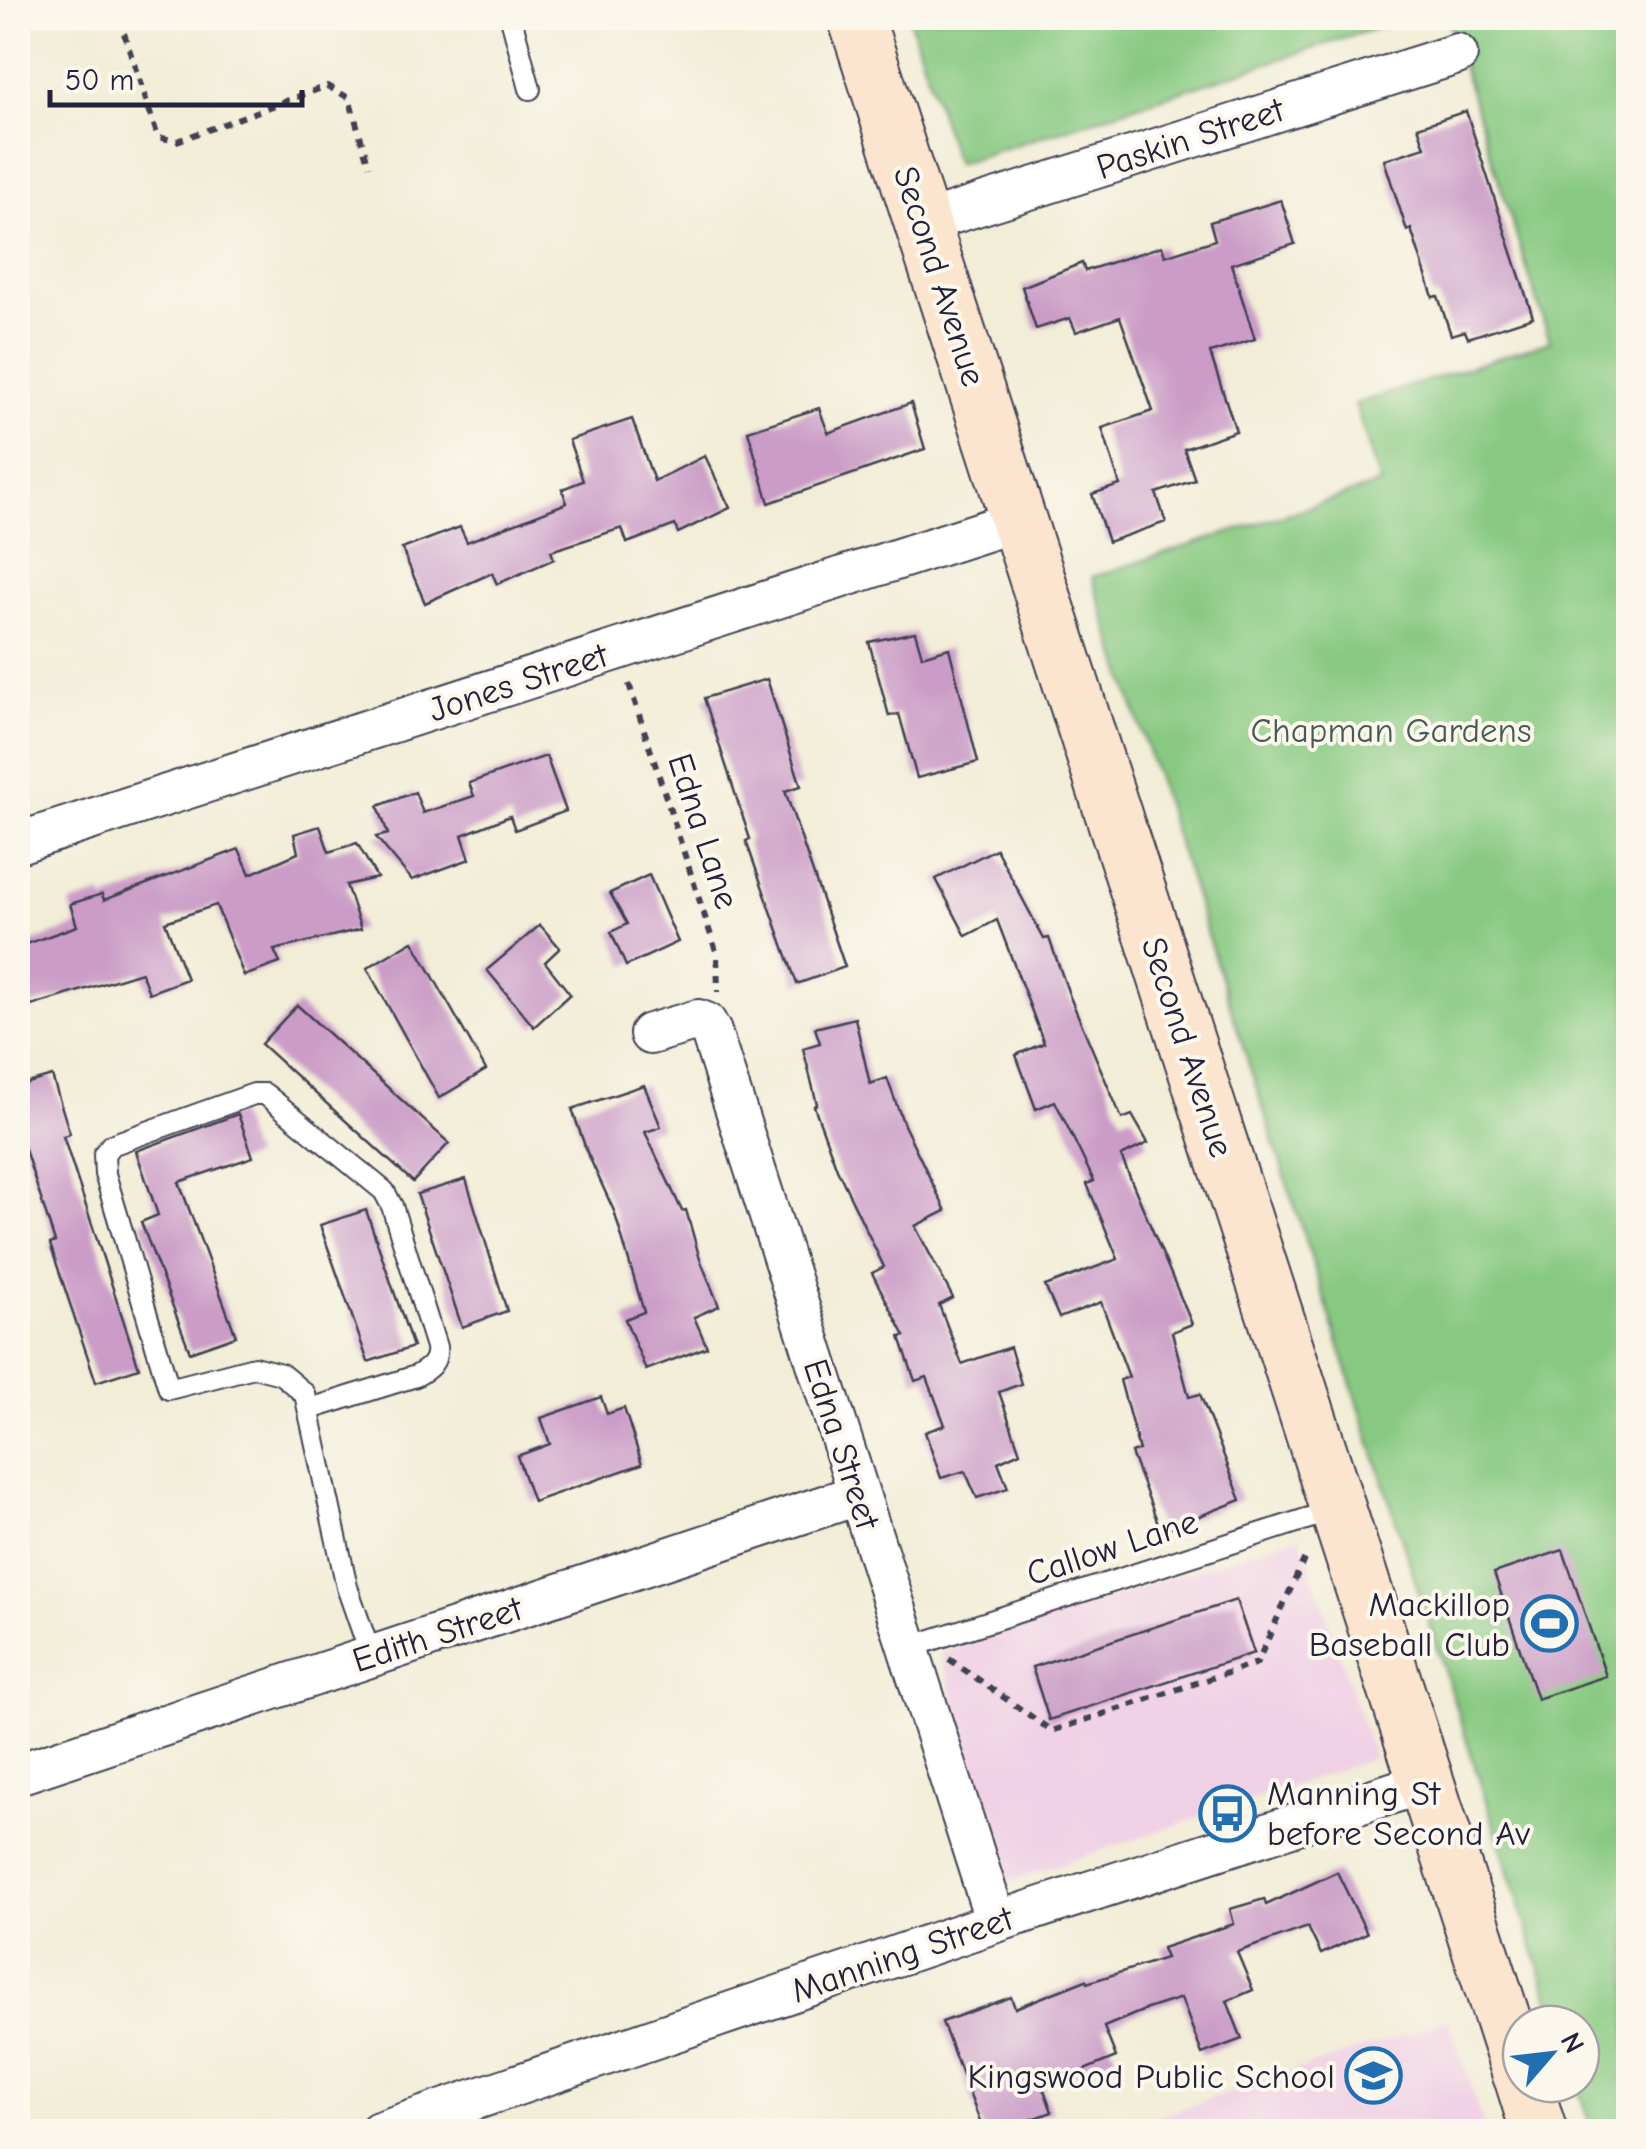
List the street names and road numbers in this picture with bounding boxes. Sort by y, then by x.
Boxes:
street label: Paskin Street [1091,89,1290,188]
street label: Second Avenue [885,161,994,391]
street label: Jones Street [424,634,614,731]
street label: Edna Lane [659,748,748,914]
street label: Second Avenue [1133,932,1242,1162]
street label: Edna Street [795,1354,889,1535]
street label: Callow Lane [1021,1501,1203,1594]
street label: Edith Street [347,1588,528,1681]
street label: Manning Street [786,1897,1019,2012]

